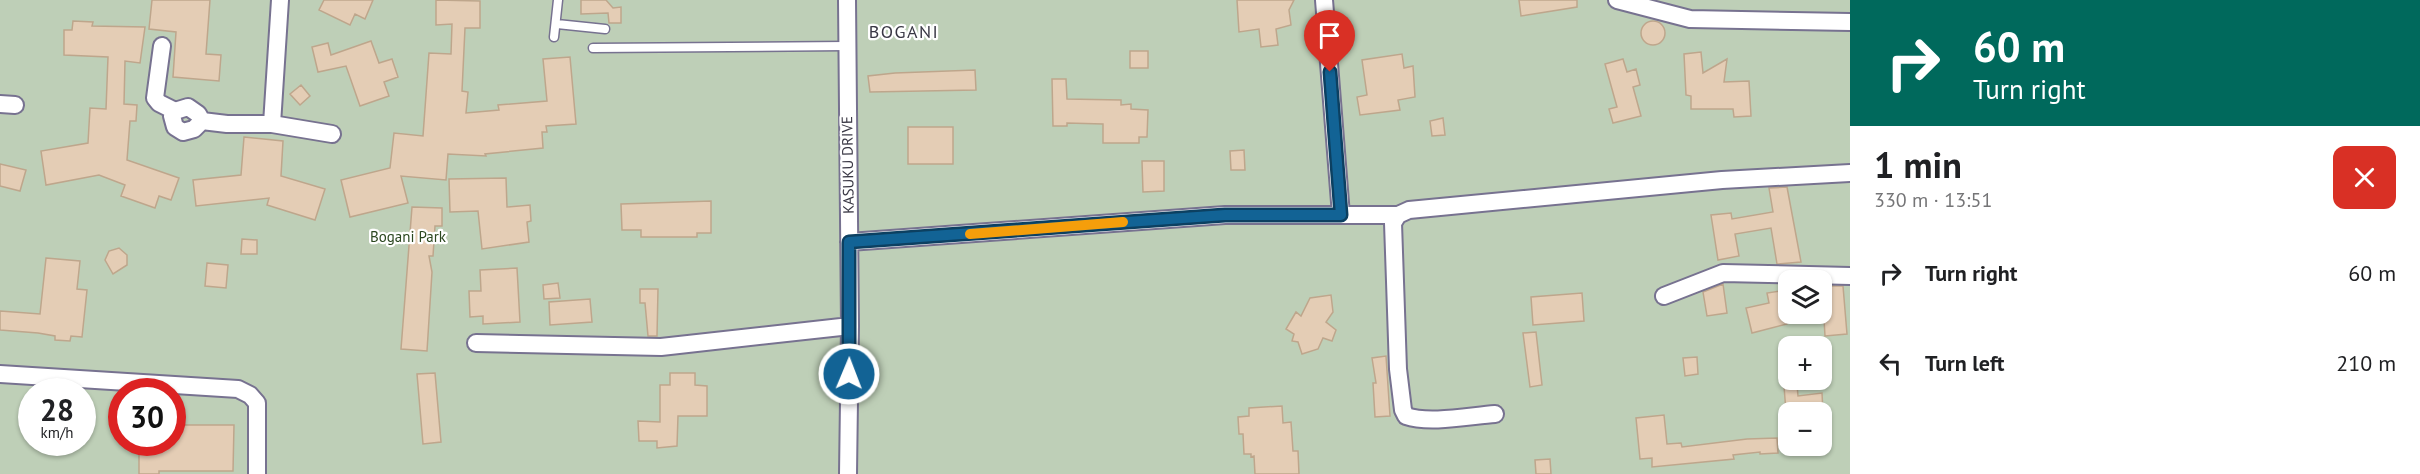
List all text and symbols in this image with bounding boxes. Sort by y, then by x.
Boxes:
pin [1304,10,1355,72]
icon: arrive [1313,19,1346,52]
text: 60 m [1973,19,2065,74]
district label: BOGANI [869,20,939,43]
icon: right [1874,24,1952,102]
text: Turn right [1973,72,2086,106]
street label: KASUKU DRIVE [837,116,858,214]
text: 1 min [1874,141,1962,188]
button: close [2333,146,2396,209]
text: 330 m · 13:51 [1874,187,1992,213]
park label: Bogani Park [370,227,447,246]
icon: right [1874,257,1907,290]
text: Turn right [1925,259,2017,287]
text: 60 m [2348,259,2396,287]
map controls [1778,270,1832,456]
button: layers [1778,270,1832,324]
button: + [1778,336,1832,390]
position arrow [817,342,881,406]
icon: left [1874,347,1907,380]
text: Turn left [1925,349,2005,377]
text: 210 m [2336,349,2396,377]
speed limit sign: 30 [108,378,186,456]
text: 28 [40,390,74,429]
button: − [1778,402,1832,456]
text: km/h [41,423,73,442]

